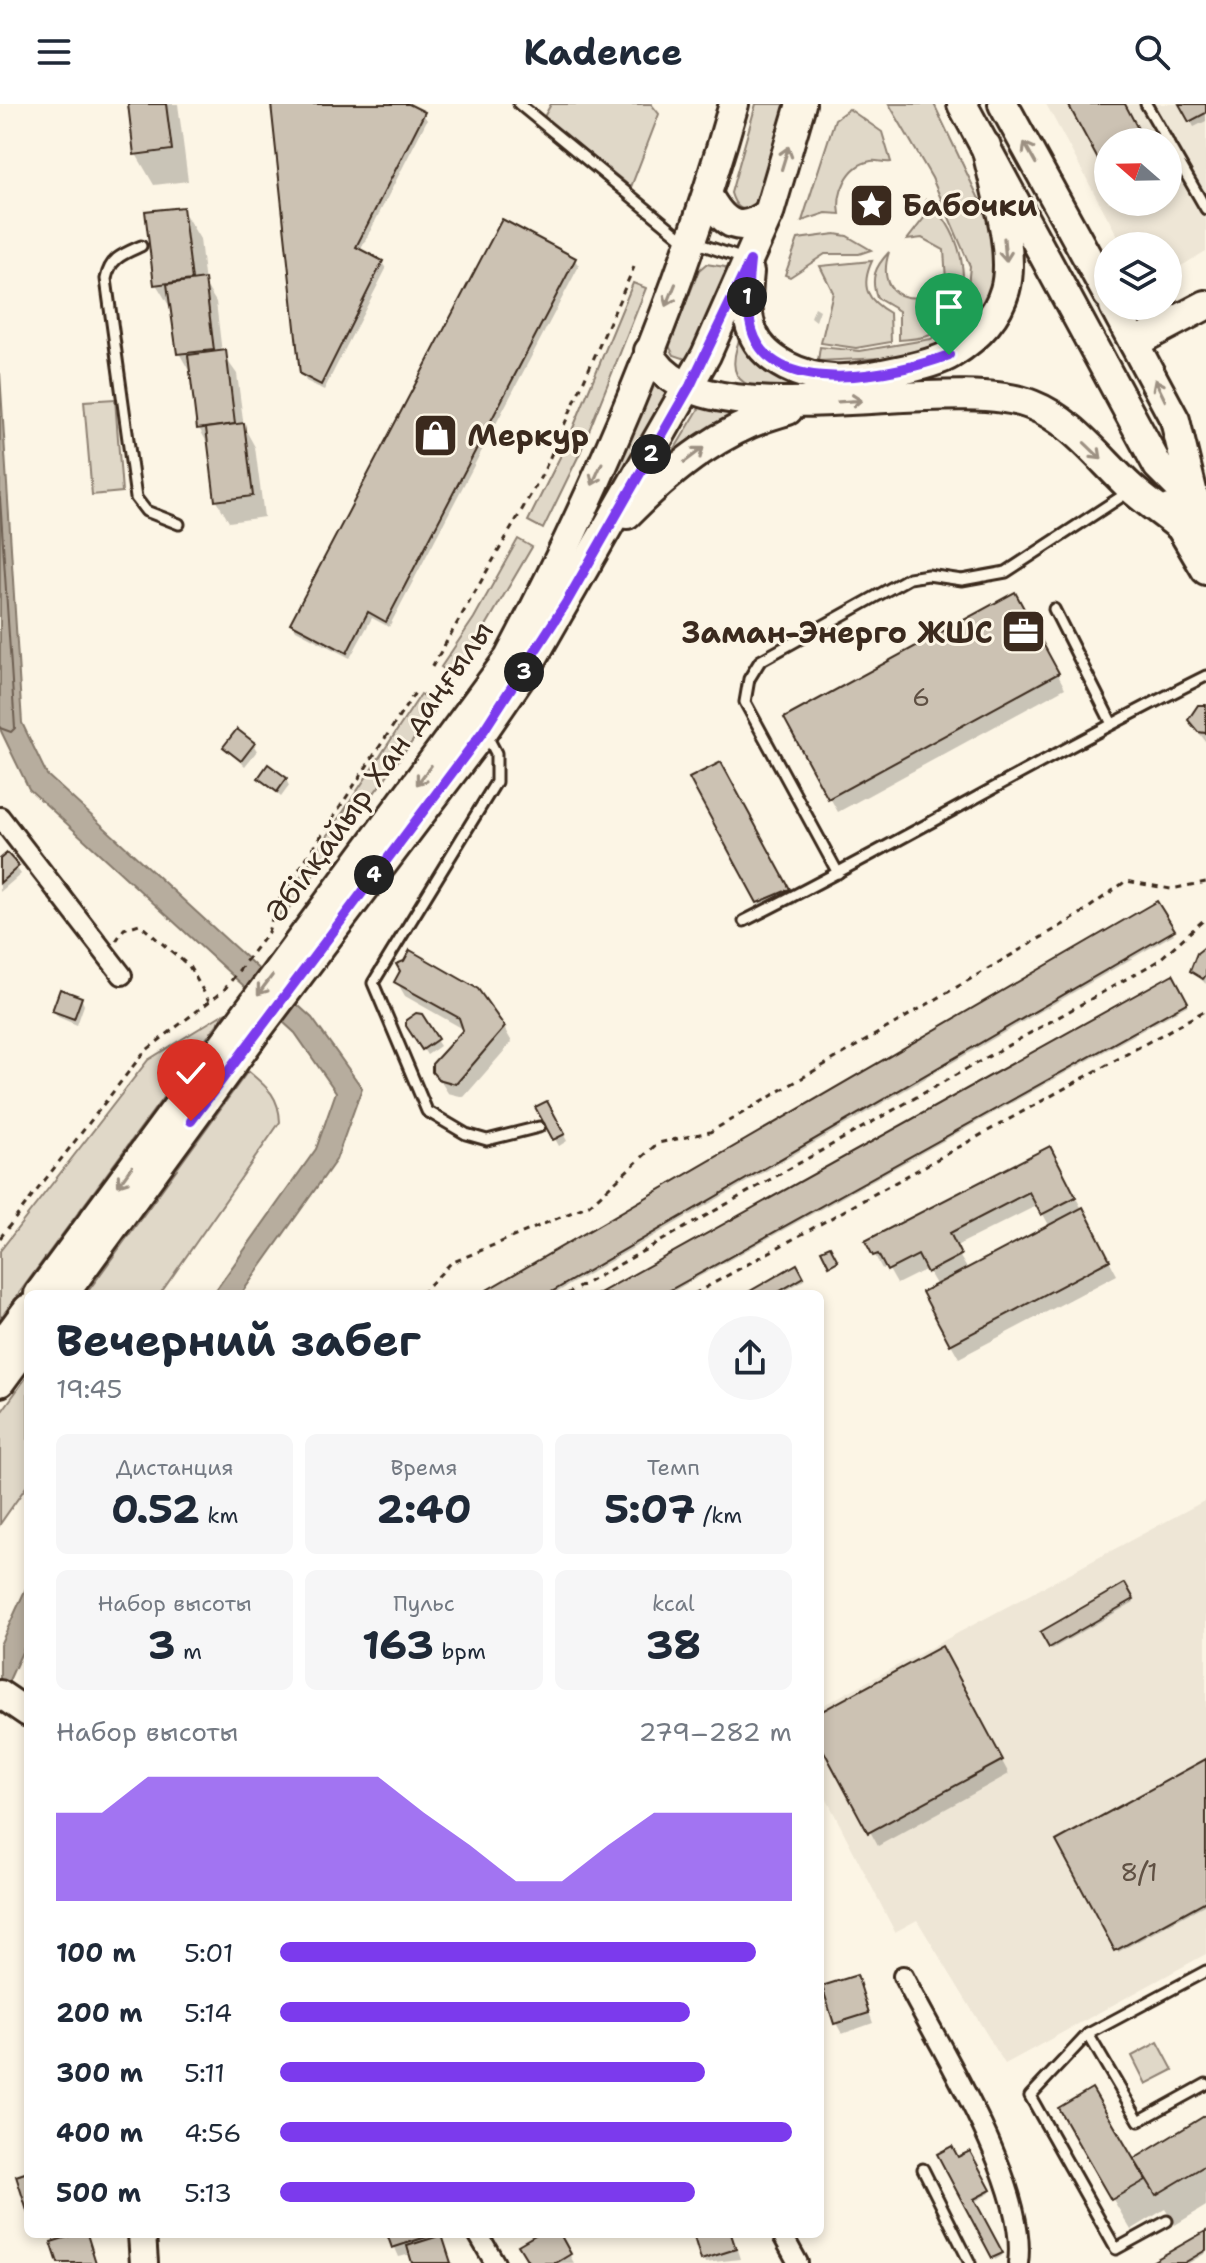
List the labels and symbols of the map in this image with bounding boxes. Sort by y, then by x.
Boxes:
north arrow [1094,128,1182,216]
one-way arrow [1022,142,1037,166]
one-way arrow [778,146,793,172]
place icon: Бабочки [847,181,895,229]
place label: Бабочки [902,185,1038,226]
one-way arrow [998,236,1013,263]
pin [915,273,983,355]
pin: 1 [727,277,767,317]
one-way arrow [663,282,677,307]
one-way arrow [1152,379,1167,403]
one-way arrow [836,393,863,408]
shop icon: Меркур [412,411,460,459]
place label: Меркур [467,415,589,456]
pin: 2 [631,434,671,474]
one-way arrow [1083,441,1103,460]
one-way arrow [683,446,704,463]
one-way arrow [588,461,603,486]
office icon: Заман-Энерго ЖШС [1000,608,1048,656]
street label: Әбілқайыр Хан даңғылы [256,612,502,930]
place label: Заман-Энерго ЖШС [682,612,993,653]
pin: 3 [504,652,544,692]
house number: 6 [912,679,930,714]
one-way arrow [415,764,432,785]
pin: 4 [354,855,394,895]
one-way arrow [256,974,273,995]
pin [157,1039,225,1121]
one-way arrow [116,1165,133,1187]
house number: 8/1 [1120,1854,1158,1889]

